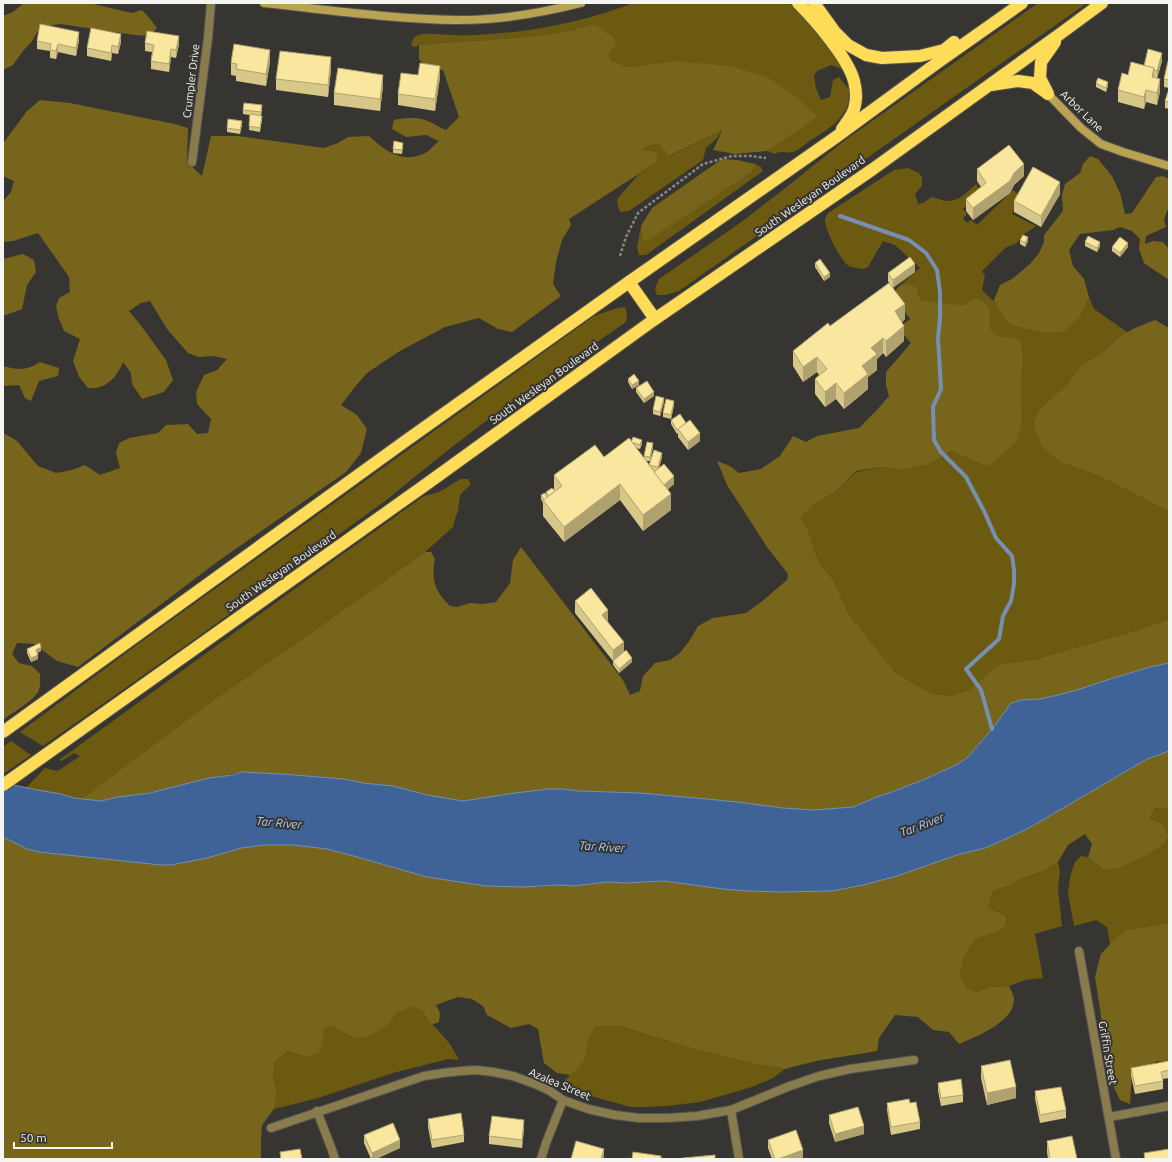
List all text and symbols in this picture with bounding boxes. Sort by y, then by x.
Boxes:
street label: Crumpler Drive [180,43,202,119]
street label: Arbor Lane [1058,88,1106,134]
street label: South Wesleyan Boulevard [753,153,867,239]
street label: South Wesleyan Boulevard [487,340,601,426]
street label: South Wesleyan Boulevard [224,528,338,614]
water label: Tar River [898,810,946,839]
water label: Tar River [255,814,303,831]
water label: Tar River [579,838,626,855]
street label: Griffin Street [1096,1020,1120,1087]
street label: Azalea Street [527,1066,593,1103]
scale bar [14,1124,112,1150]
text: 50 m [20,1131,47,1144]

